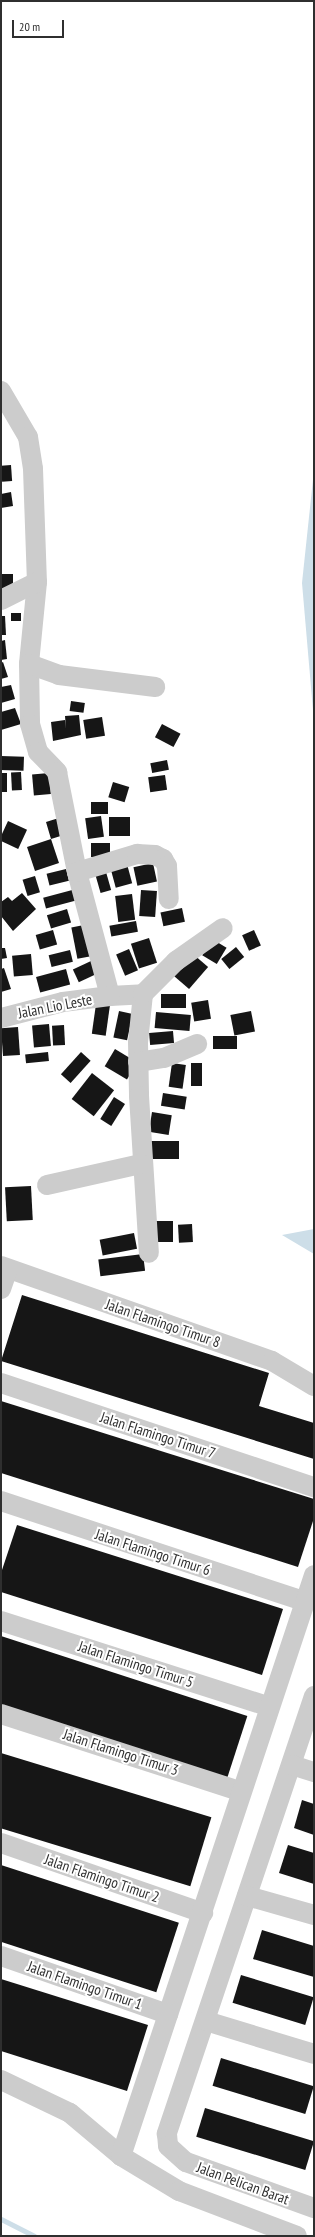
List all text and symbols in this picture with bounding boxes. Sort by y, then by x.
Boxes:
scale bar [14,12,66,38]
text: 20 m [19,19,40,34]
street label: Jalan Lio Leste [16,990,94,1022]
street label: Jalan Flamingo Timur 8 [103,1295,223,1351]
street label: Jalan Flamingo Timur 7 [98,1408,218,1462]
street label: Jalan Flamingo Timur 6 [93,1525,213,1579]
street label: Jalan Flamingo Timur 5 [76,1637,196,1691]
street label: Jalan Flamingo Timur 3 [61,1725,181,1779]
street label: Jalan Flamingo Timur 2 [42,1850,162,1906]
street label: Jalan Flamingo Timur 1 [25,1957,145,2013]
street label: Jalan Pelican Barat [195,2158,291,2208]

